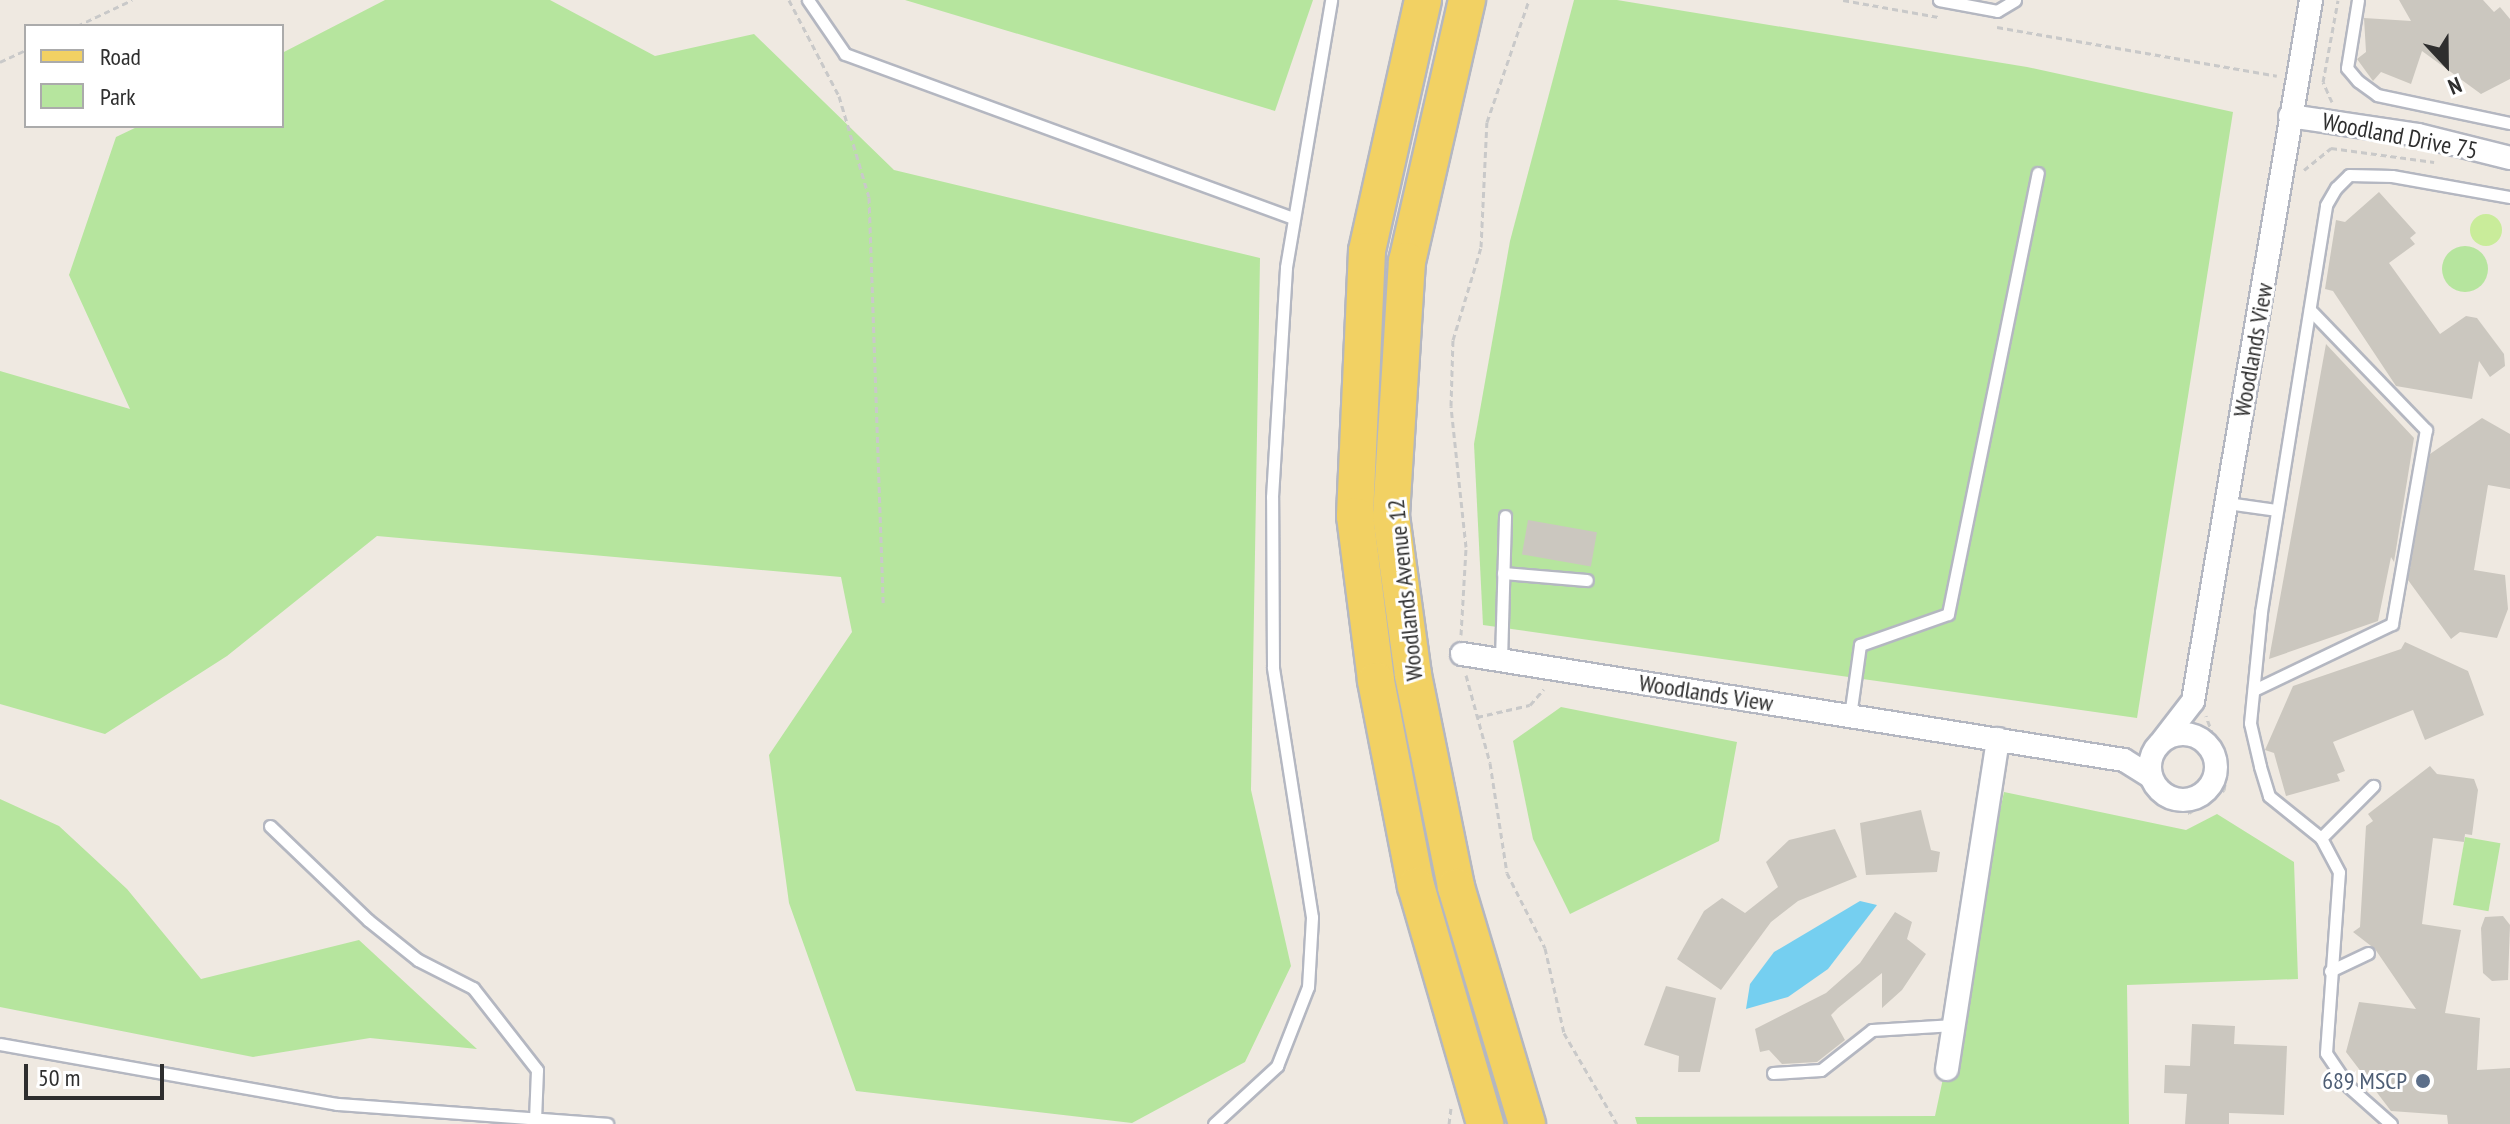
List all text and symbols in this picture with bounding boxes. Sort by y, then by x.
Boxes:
legend [24,24,284,128]
north arrow [2406,24,2486,104]
text: Road [100,41,141,72]
text: N [2444,71,2466,101]
text: Park [100,81,136,112]
street label: Woodland Drive 75 [2320,107,2480,165]
street label: Woodlands View [2227,281,2279,419]
street label: Woodlands Avenue 12 [1381,497,1429,683]
street label: Woodlands View [1637,668,1775,718]
scale bar [28,1048,168,1098]
text: 50 m [38,1062,80,1093]
place label: 689 MSCP [2322,1067,2407,1095]
marker: 689 MSCP [2414,1072,2432,1090]

